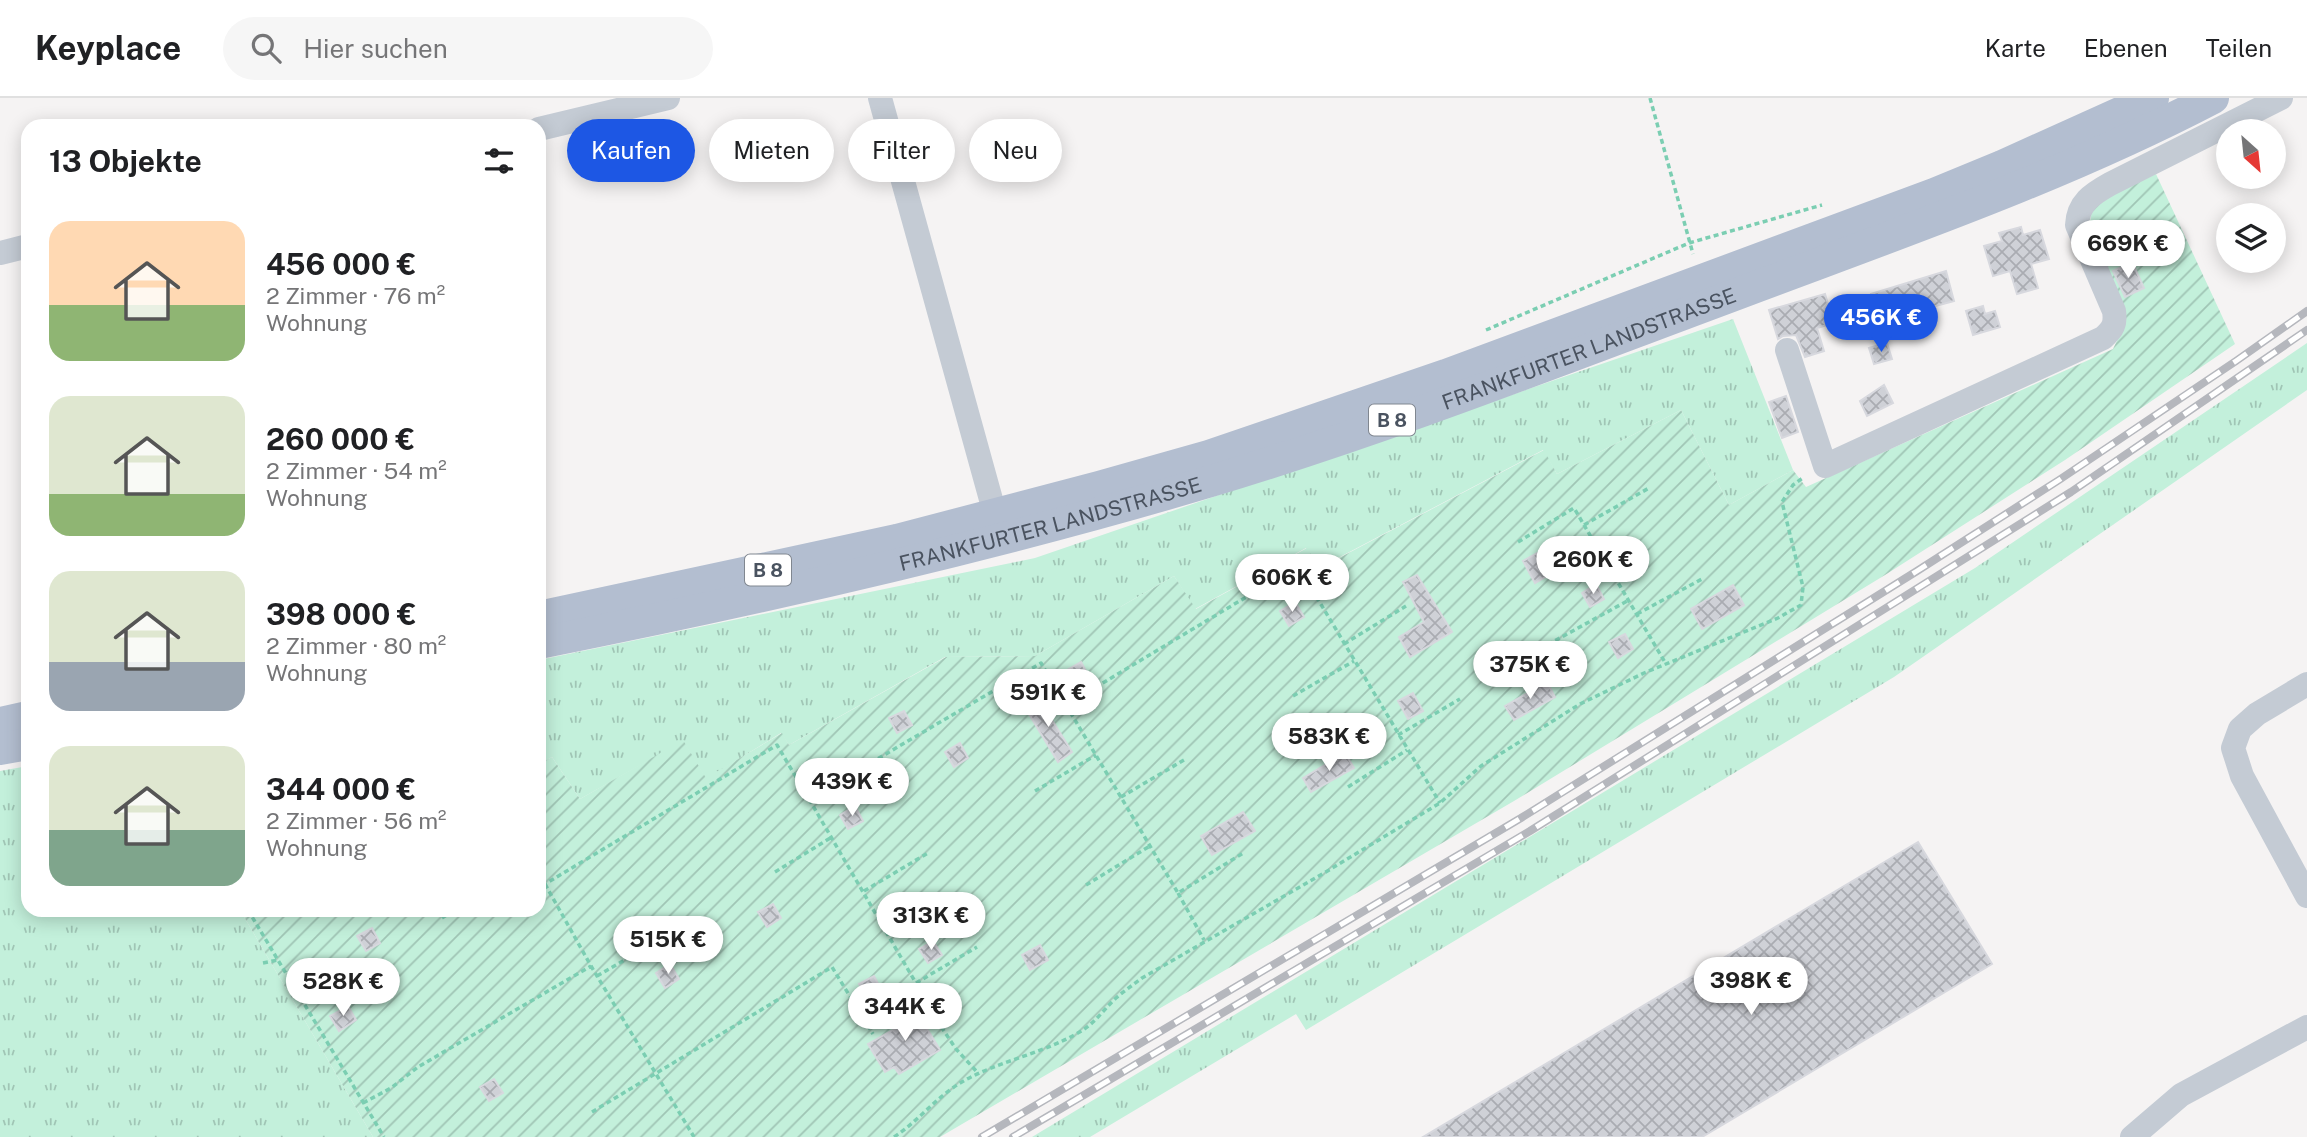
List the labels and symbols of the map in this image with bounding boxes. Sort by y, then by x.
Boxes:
north arrow [2216,119,2286,189]
pin: 669K € [2071,220,2185,280]
street label: FRANKFURTER LANDSTRASSE [1438,282,1740,415]
pin: 456K € [1824,294,1938,354]
road number: B 8 [1369,404,1415,436]
street label: FRANKFURTER LANDSTRASSE [896,472,1204,576]
pin: 260K € [1536,536,1650,596]
pin: 606K € [1235,554,1349,614]
road number: B 8 [745,555,791,586]
pin: 375K € [1473,642,1587,701]
pin: 591K € [991,670,1105,729]
pin: 583K € [1272,714,1386,773]
pin: 439K € [795,758,909,818]
pin: 313K € [874,892,988,952]
pin: 515K € [611,916,725,976]
pin: 528K € [286,958,400,1018]
pin: 398K € [1694,958,1808,1017]
pin: 344K € [848,984,962,1043]

